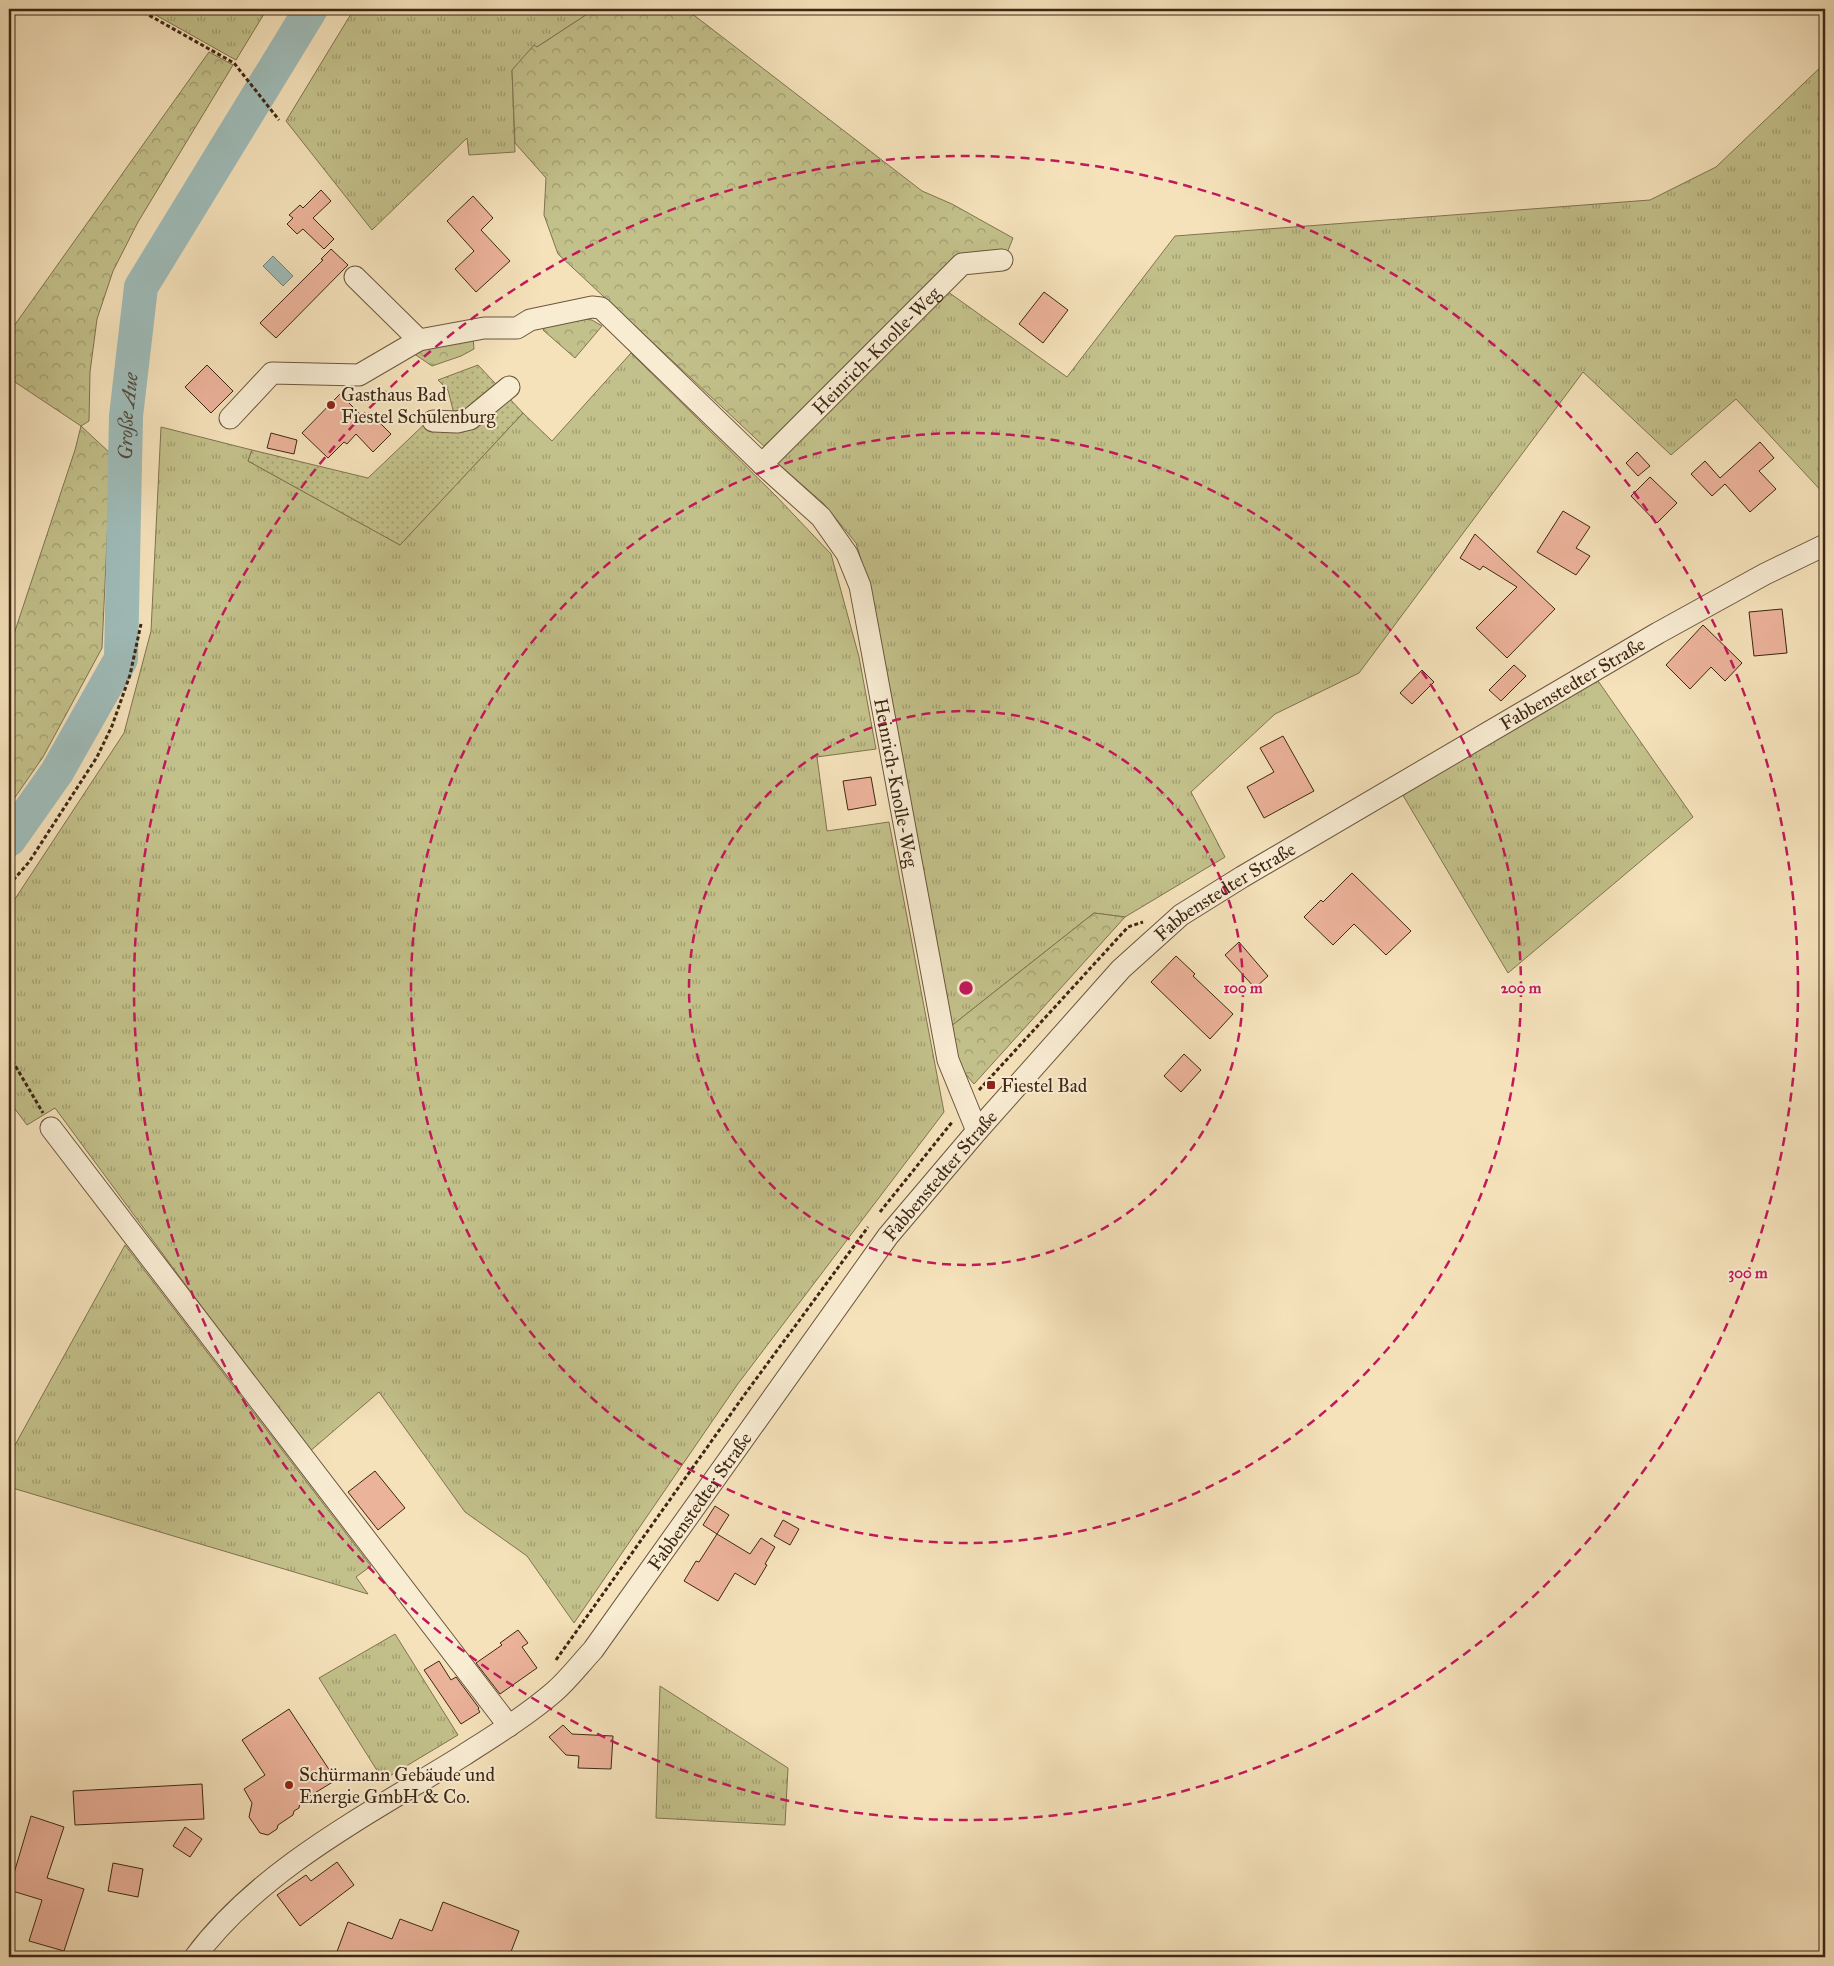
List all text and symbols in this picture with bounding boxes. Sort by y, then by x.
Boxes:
street label: Heinrich-Knolle-Weg [807,282,946,419]
water label: Große Aue [113,371,143,460]
place label: Gasthaus Bad Fiestel Schulenburg [341,383,495,429]
marker: Gasthaus Bad Fiestel Schulenburg [325,399,337,411]
street label: Fabbenstedter Straße [1496,632,1649,735]
street label: Heinrich-Knolle-Weg [869,696,923,870]
street label: Fabbenstedter Straße [1149,837,1300,946]
centre of rings [957,979,975,997]
text: 100 m [1223,979,1263,997]
text: 200 m [1501,979,1542,997]
place label: Fiestel Bad [1001,1074,1088,1097]
marker: Fiestel Bad [985,1079,997,1091]
street label: Fabbenstedter Straße [878,1106,1002,1246]
text: 300 m [1728,1264,1768,1283]
street label: Fabbenstedter Straße [643,1428,757,1575]
place label: Schürmann Gebäude und Energie GmbH & Co. [299,1763,495,1809]
marker: Schürmann Gebäude und Energie GmbH & Co. [283,1779,295,1791]

